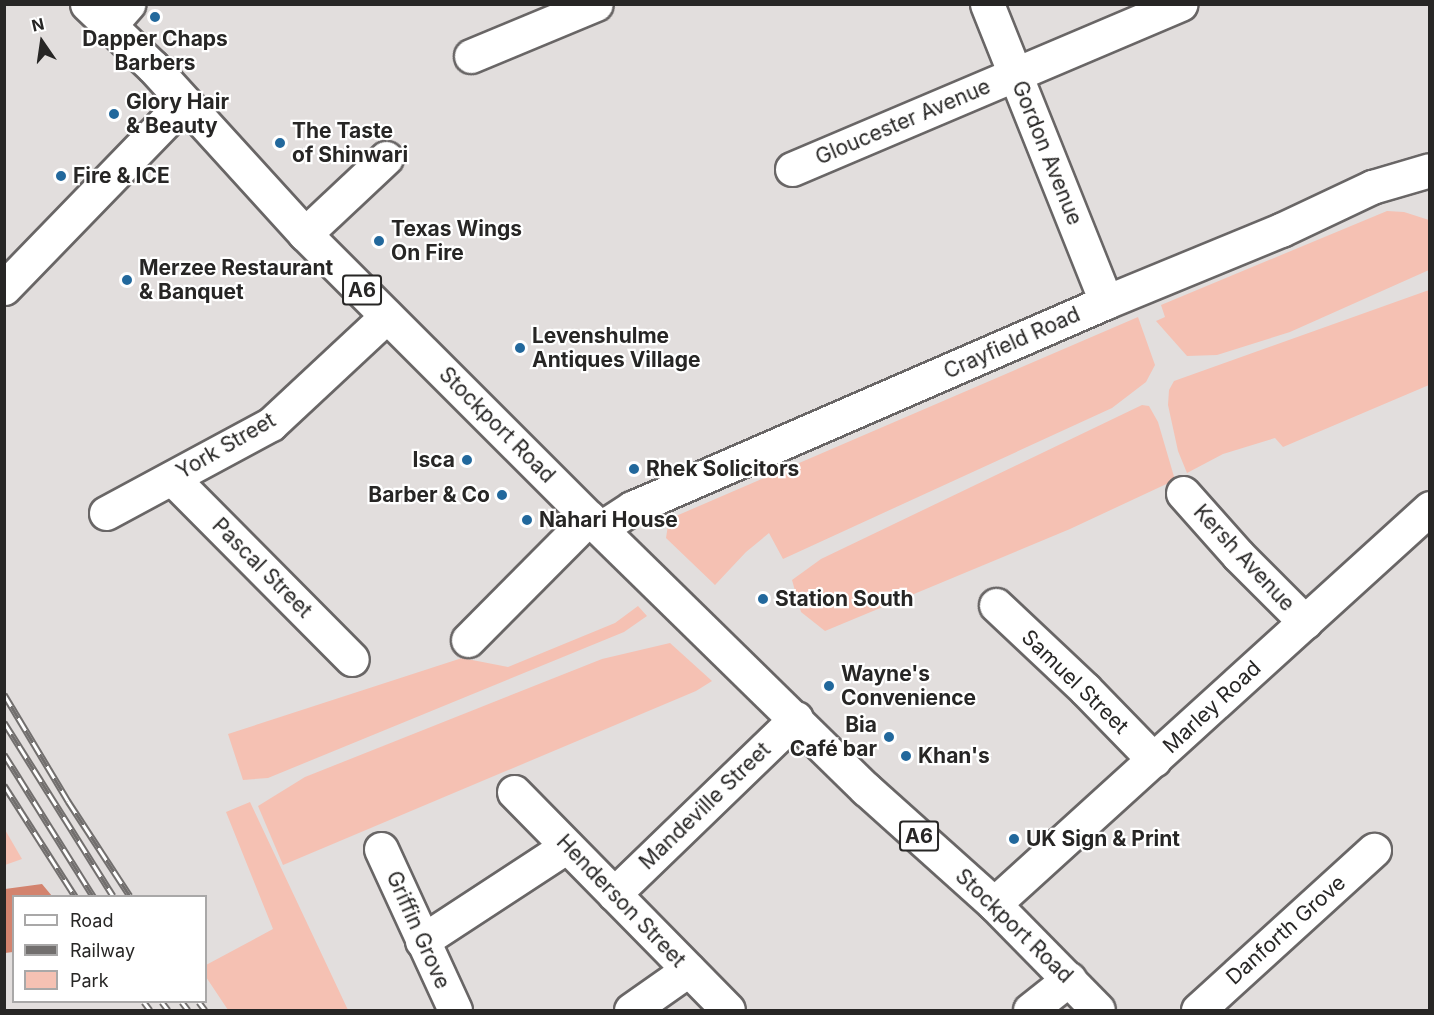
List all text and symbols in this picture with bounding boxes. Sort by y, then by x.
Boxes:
marker: Dapper Chaps Barbers [148,10,162,24]
north arrow [12,12,72,72]
text: N [30,13,46,36]
place label: Dapper Chaps Barbers [82,26,228,76]
street label: Gloucester Avenue [812,74,994,170]
street label: Gordon Avenue [1007,77,1087,229]
place label: Glory Hair & Beauty [126,89,229,139]
marker: Glory Hair & Beauty [107,107,121,121]
place label: The Taste of Shinwari [292,118,408,168]
marker: The Taste of Shinwari [273,136,287,150]
place label: Fire & ICE [73,163,170,189]
marker: Fire & ICE [54,169,68,183]
place label: Texas Wings On Fire [391,216,522,266]
marker: Texas Wings On Fire [372,234,386,248]
place label: Merzee Restaurant & Banquet [139,255,333,305]
marker: Merzee Restaurant & Banquet [120,273,134,287]
road number: A6 [341,273,383,307]
street label: Crayfield Road [940,302,1084,384]
place label: Levenshulme Antiques Village [532,323,700,373]
marker: Levenshulme Antiques Village [513,341,527,355]
street label: Stockport Road [434,362,560,488]
street label: York Street [172,408,280,484]
place label: Isca [413,447,455,473]
marker: Isca [460,453,474,467]
place label: Rhek Solicitors [646,456,799,482]
marker: Rhek Solicitors [627,462,641,476]
place label: Barber & Co [368,482,490,508]
marker: Barber & Co [495,488,509,502]
street label: Kersh Avenue [1188,499,1300,617]
place label: Nahari House [539,507,678,533]
street label: Pascal Street [207,513,317,623]
marker: Nahari House [520,513,534,527]
place label: Station South [775,586,914,612]
marker: Station South [756,592,770,606]
street label: Samuel Street [1016,625,1134,739]
street label: Marley Road [1158,655,1266,759]
place label: Wayne's Convenience [841,661,976,711]
marker: Wayne's Convenience [822,679,836,693]
place label: Bia Café bar [790,712,877,762]
marker: Bia Café bar [882,730,896,744]
street label: Mandeville Street [634,737,776,875]
place label: Khan's [918,743,990,769]
marker: Khan's [899,749,913,763]
road number: A6 [898,819,940,853]
place label: UK Sign & Print [1026,826,1180,852]
street label: Henderson Street [551,829,691,973]
marker: UK Sign & Print [1007,832,1021,846]
street label: Stockport Road [950,864,1078,988]
street label: Griffin Grove [381,867,455,993]
street label: Danforth Grove [1221,870,1351,990]
legend [12,895,207,1003]
text: Road [70,910,113,931]
text: Railway [70,940,135,961]
text: Park [70,970,109,991]

